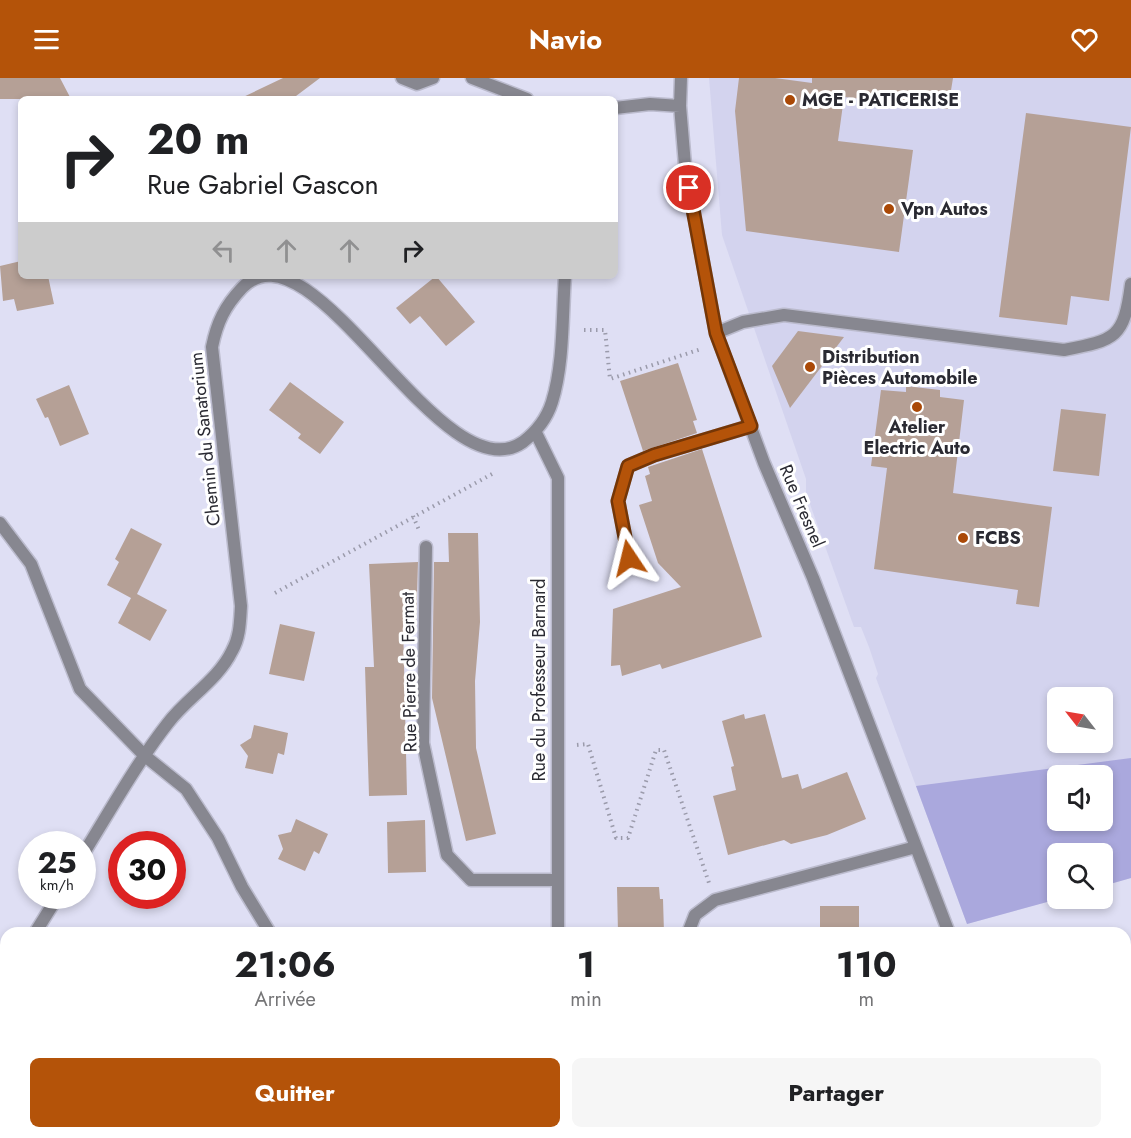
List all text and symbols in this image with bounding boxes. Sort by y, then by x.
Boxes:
text: Navio [529,20,602,59]
icon: menu [30,23,63,56]
icon: heart [1068,23,1101,56]
place label: MGE - PATICERISE [802,87,959,113]
marker: MGE - PATICERISE [783,93,797,107]
text: 20 m [147,109,249,170]
icon: right [48,120,126,198]
pin [663,162,714,213]
text: Rue Gabriel Gascon [147,165,379,204]
icon: arrive [672,171,705,204]
place label: Vpn Autos [900,196,988,222]
marker: Vpn Autos [882,202,896,216]
icon: left [207,234,240,267]
icon: ahead [270,234,303,267]
icon: ahead [333,234,366,267]
icon: right [396,234,429,267]
place label: Distribution Pièces Automobile [822,344,978,391]
street label: Chemin du Sanatorium [183,351,227,527]
marker: Distribution Pièces Automobile [803,360,817,374]
marker: Atelier Electric Auto [910,400,924,414]
place label: Atelier Electric Auto [864,414,971,461]
street label: Rue Fresnel [773,460,831,552]
place label: FCBS [975,525,1021,551]
position arrow [597,526,661,590]
marker: FCBS [956,531,970,545]
street label: Rue du Professeur Barnard [526,578,552,782]
street label: Rue Pierre de Fermat [395,591,423,753]
north arrow [1047,687,1113,753]
map controls [1047,687,1113,909]
button: sound [1047,765,1113,831]
speed limit sign: 30 [108,831,186,909]
text: 25 [37,841,77,884]
button: search [1047,843,1113,909]
text: km/h [40,874,74,896]
text: 21:06 [234,938,336,990]
text: 1 [577,938,595,990]
text: 110 [836,938,897,990]
text: Arrivée [255,985,316,1014]
text: min [570,985,602,1014]
text: m [859,985,874,1014]
button: Quitter [30,1058,560,1127]
button: Partager [572,1058,1101,1127]

